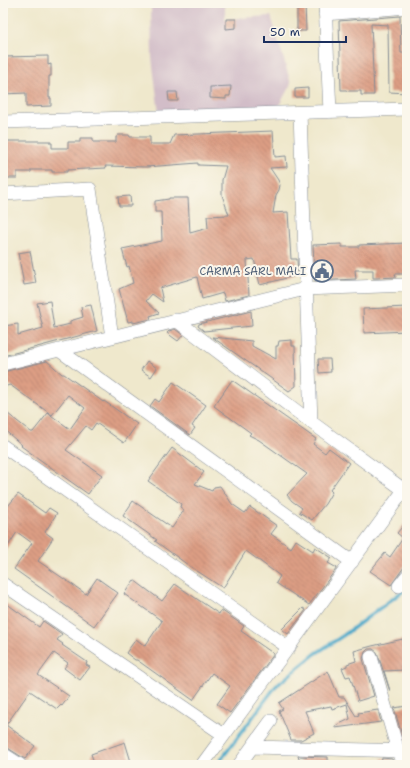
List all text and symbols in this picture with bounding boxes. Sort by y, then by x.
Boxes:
scale bar [264,18,346,44]
text: 50 m [270,24,300,40]
public building icon: CARMA SARL MALI [309,258,335,284]
place label: CARMA SARL MALI [200,264,306,279]

